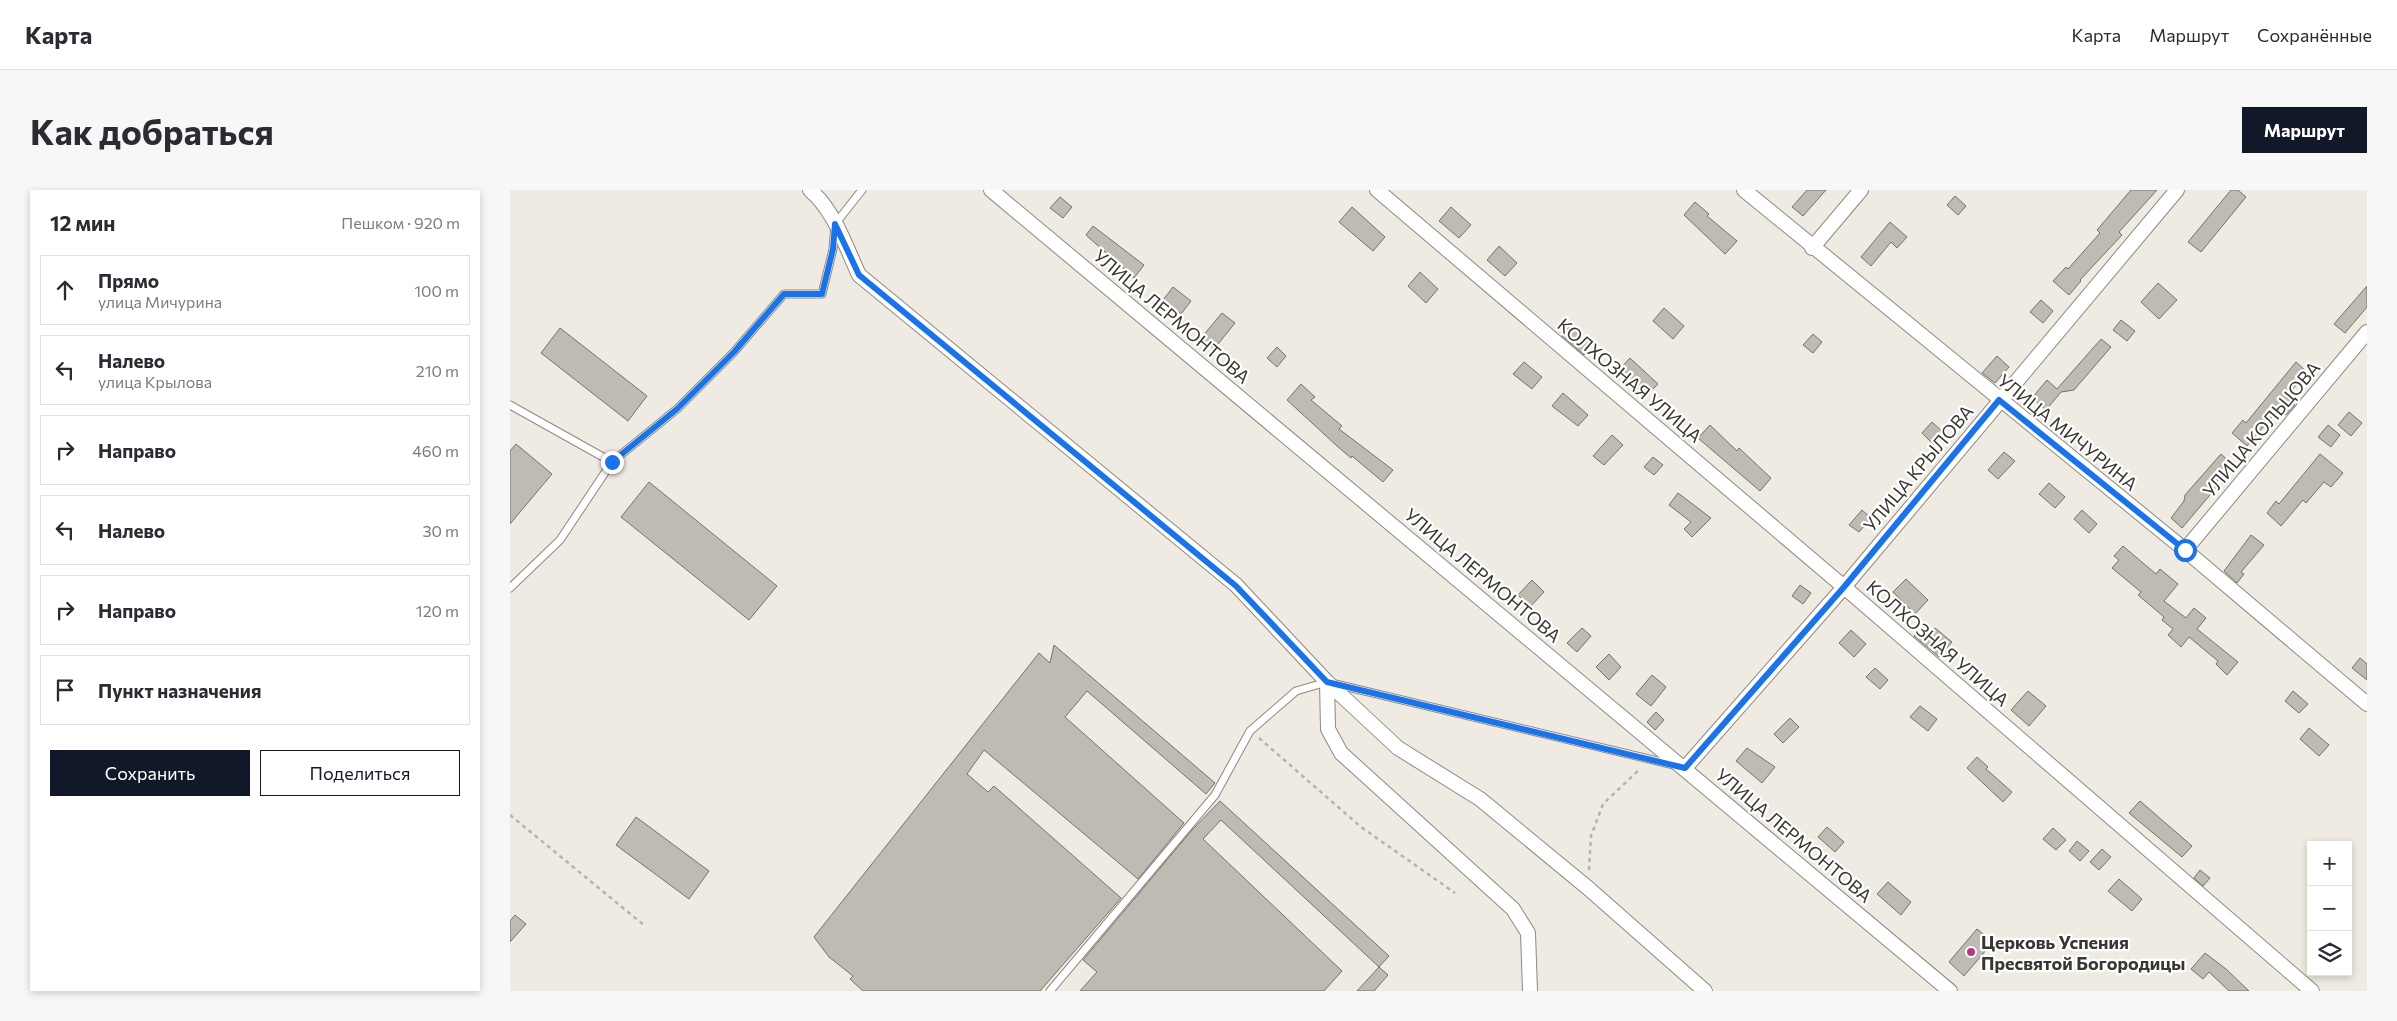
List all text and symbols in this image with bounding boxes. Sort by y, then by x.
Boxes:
text: Карта [25,20,92,49]
text: Карта [2072,24,2121,46]
text: Маршрут [2149,24,2229,46]
text: Сохранённые [2257,24,2372,46]
button: Маршрут [2242,107,2367,153]
text: Как добраться [30,109,274,152]
text: 12 мин [50,210,115,235]
text: Пешком · 920 m [341,213,460,232]
street label: УЛИЦА ЛЕРМОНТОВА [1089,244,1255,388]
text: Прямо [98,269,159,292]
icon: ahead [51,276,79,304]
text: 100 m [414,281,459,300]
text: улица Мичурина [98,292,222,311]
street label: КОЛХОЗНАЯ УЛИЦА [1554,313,1706,447]
text: Налево [98,349,165,372]
icon: left [51,356,79,384]
street label: УЛИЦА КОЛЬЦОВА [2198,357,2324,501]
text: 210 m [416,361,459,380]
street label: УЛИЦА МИЧУРИНА [1994,369,2142,495]
text: улица Крылова [98,372,212,391]
street label: УЛИЦА КРЫЛОВА [1859,400,1977,536]
icon: right [51,436,79,464]
text: Направо [98,439,176,462]
text: 460 m [412,441,459,460]
route end [601,451,624,474]
street label: УЛИЦА ЛЕРМОНТОВА [1400,503,1566,647]
icon: left [51,516,79,544]
text: Налево [98,519,165,542]
text: 30 m [422,521,459,540]
route start [2174,539,2197,562]
street label: КОЛХОЗНАЯ УЛИЦА [1862,575,2014,711]
icon: right [51,596,79,624]
text: Направо [98,599,176,622]
text: 120 m [416,601,459,620]
icon: arrive [51,676,79,704]
text: Пункт назначения [98,679,261,702]
button: Сохранить [50,750,250,796]
button: Поделиться [260,750,460,796]
street label: УЛИЦА ЛЕРМОНТОВА [1711,763,1877,907]
map controls [2307,841,2352,976]
button: + [2307,841,2352,886]
button: − [2307,886,2352,931]
place label: Церковь Успения Пресвятой Богородицы [1981,931,2185,974]
button: layers [2307,931,2352,976]
marker: Церковь Успения Пресвятой Богородицы [1965,946,1977,958]

